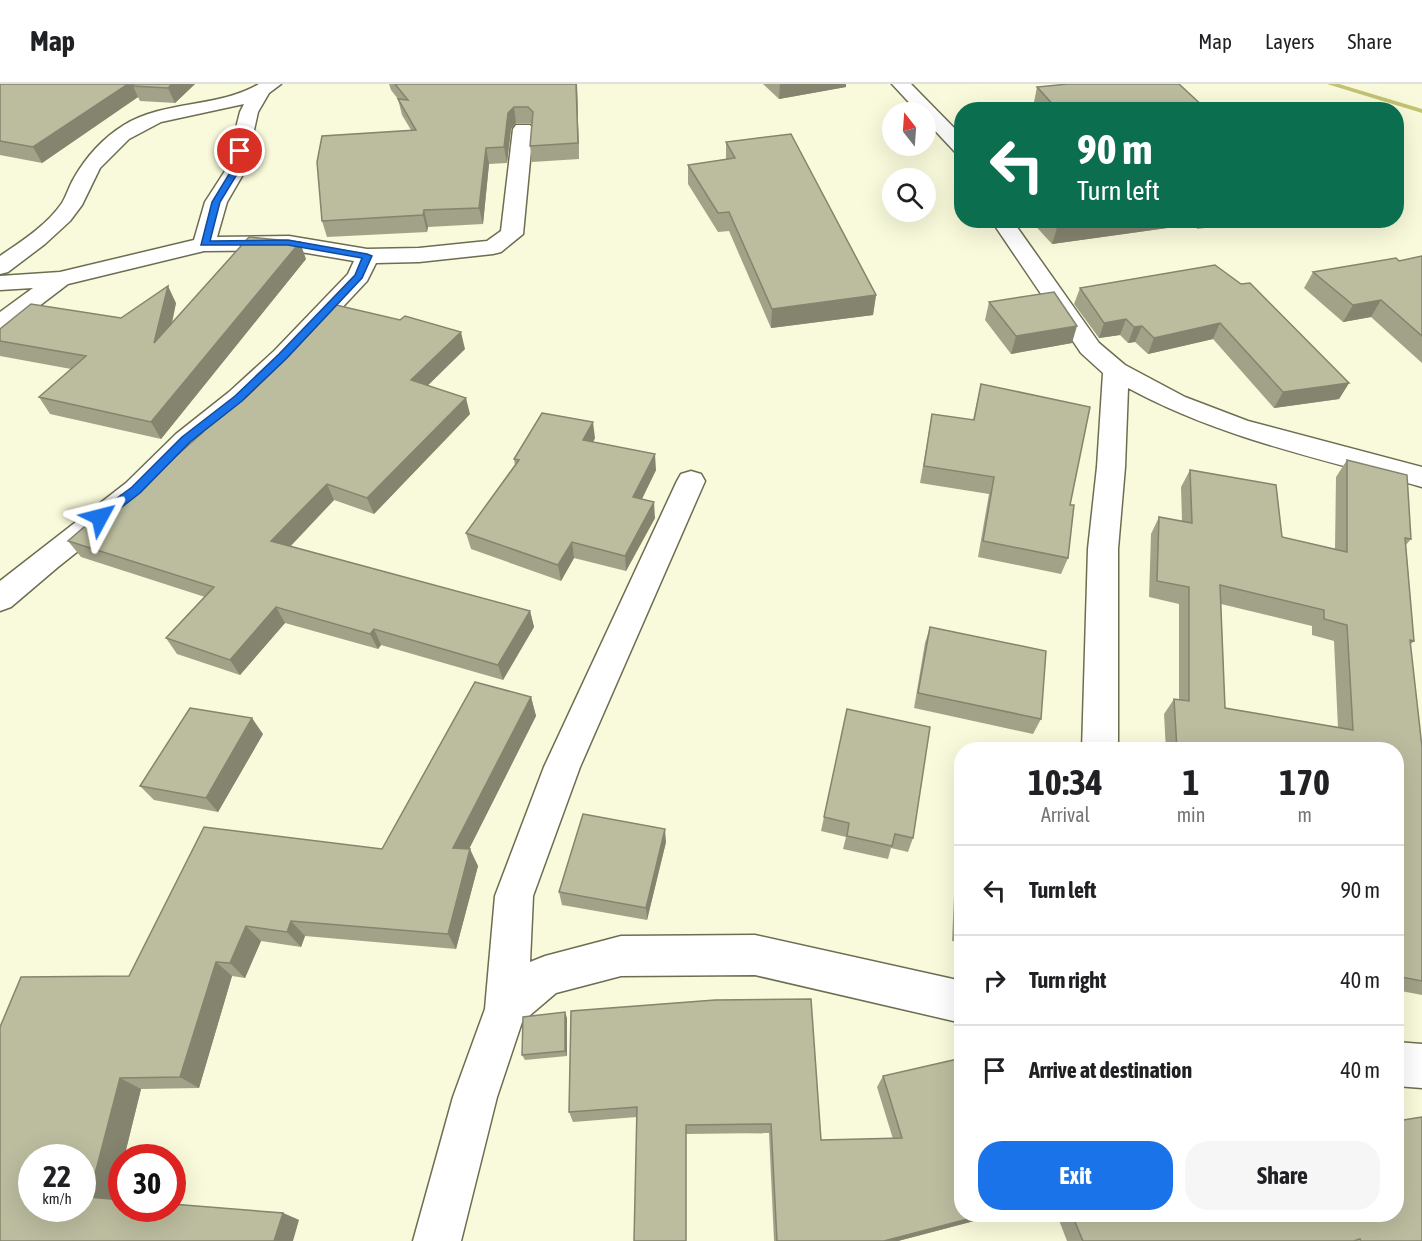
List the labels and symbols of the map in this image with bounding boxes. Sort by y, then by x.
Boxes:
north arrow [882,102,936,156]
pin [214,125,265,176]
position arrow [68,485,132,549]
speed limit sign: 30 [108,1144,186,1222]

